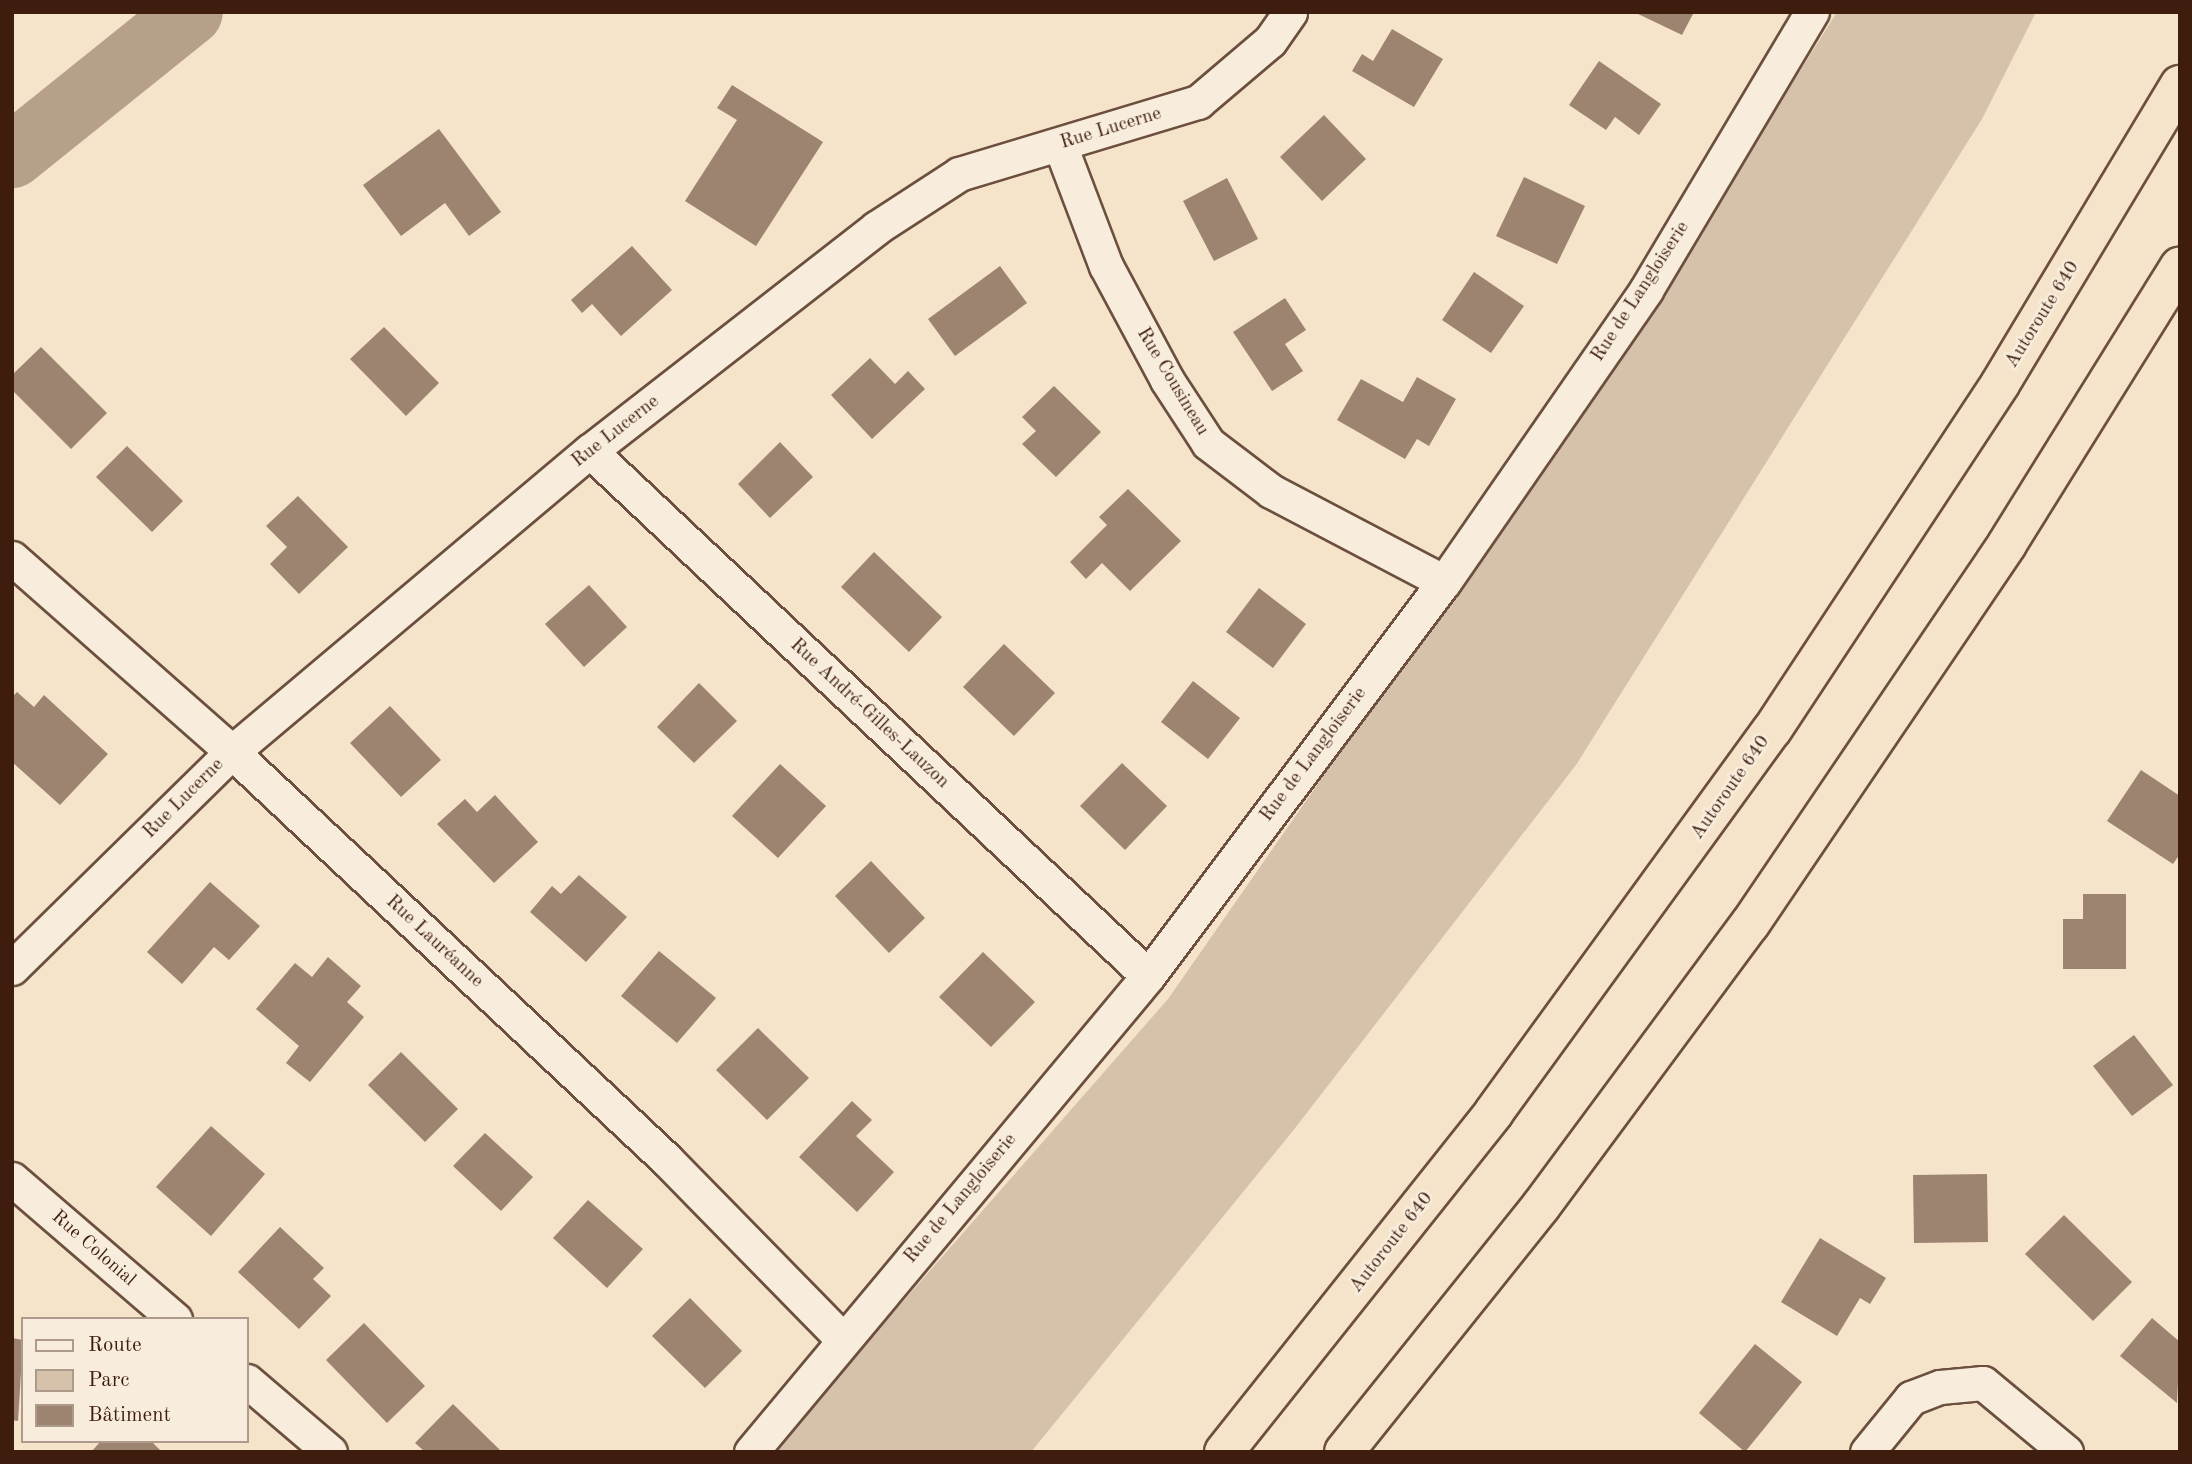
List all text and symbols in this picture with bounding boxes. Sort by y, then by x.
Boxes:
street label: Rue Lucerne [1058,103,1164,155]
street label: Rue de Langloiserie [1587,218,1695,366]
street label: Autoroute 640 [2001,257,2085,373]
street label: Rue Cousineau [1131,324,1213,440]
street label: Rue Lucerne [568,391,664,473]
street label: Rue André-Gilles-Lauzon [785,634,953,794]
street label: Rue de Langloiserie [1256,683,1372,827]
street label: Autoroute 640 [1687,732,1775,844]
street label: Rue Lucerne [139,754,229,844]
street label: Rue Lauréanne [380,891,488,993]
street label: Rue de Langloiserie [900,1129,1022,1269]
street label: Autoroute 640 [1346,1188,1438,1298]
street label: Rue Colonial [46,1206,140,1292]
legend [21,1317,248,1443]
text: Route [88,1335,142,1356]
text: Parc [88,1370,130,1391]
text: Bâtiment [88,1405,171,1426]

